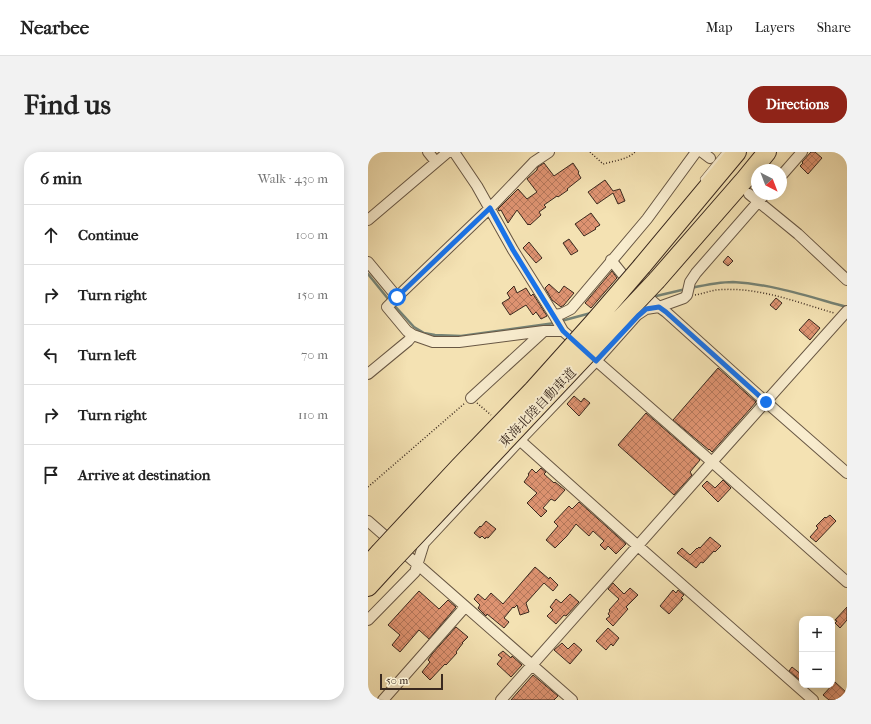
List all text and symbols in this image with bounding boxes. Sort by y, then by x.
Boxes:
text: Nearbee [20,17,89,39]
text: Map [706,19,733,36]
text: Layers [755,19,795,36]
text: Share [817,19,851,36]
button: Directions [748,86,847,123]
text: Find us [24,88,111,121]
north arrow [751,164,787,200]
text: 6 min [40,168,82,188]
text: Walk · 430 m [258,171,328,186]
icon: ahead [40,224,62,246]
text: Continue [78,226,138,244]
text: 100 m [295,227,328,242]
icon: right [40,284,62,306]
text: Turn right [78,286,147,304]
text: 150 m [297,287,328,302]
route start [388,288,406,306]
icon: left [40,344,62,366]
text: Turn left [78,346,136,364]
text: 70 m [301,347,328,362]
street label: 東海北陸自動車道 [496,365,579,450]
route end [757,393,775,411]
icon: right [40,404,62,426]
text: Turn right [78,406,147,424]
text: 110 m [298,407,328,422]
icon: arrive [40,464,62,486]
text: Arrive at destination [78,466,210,484]
map controls [799,616,835,688]
button: + [799,616,835,652]
button: − [799,652,835,688]
scale bar [380,672,443,691]
text: 50 m [386,674,408,687]

